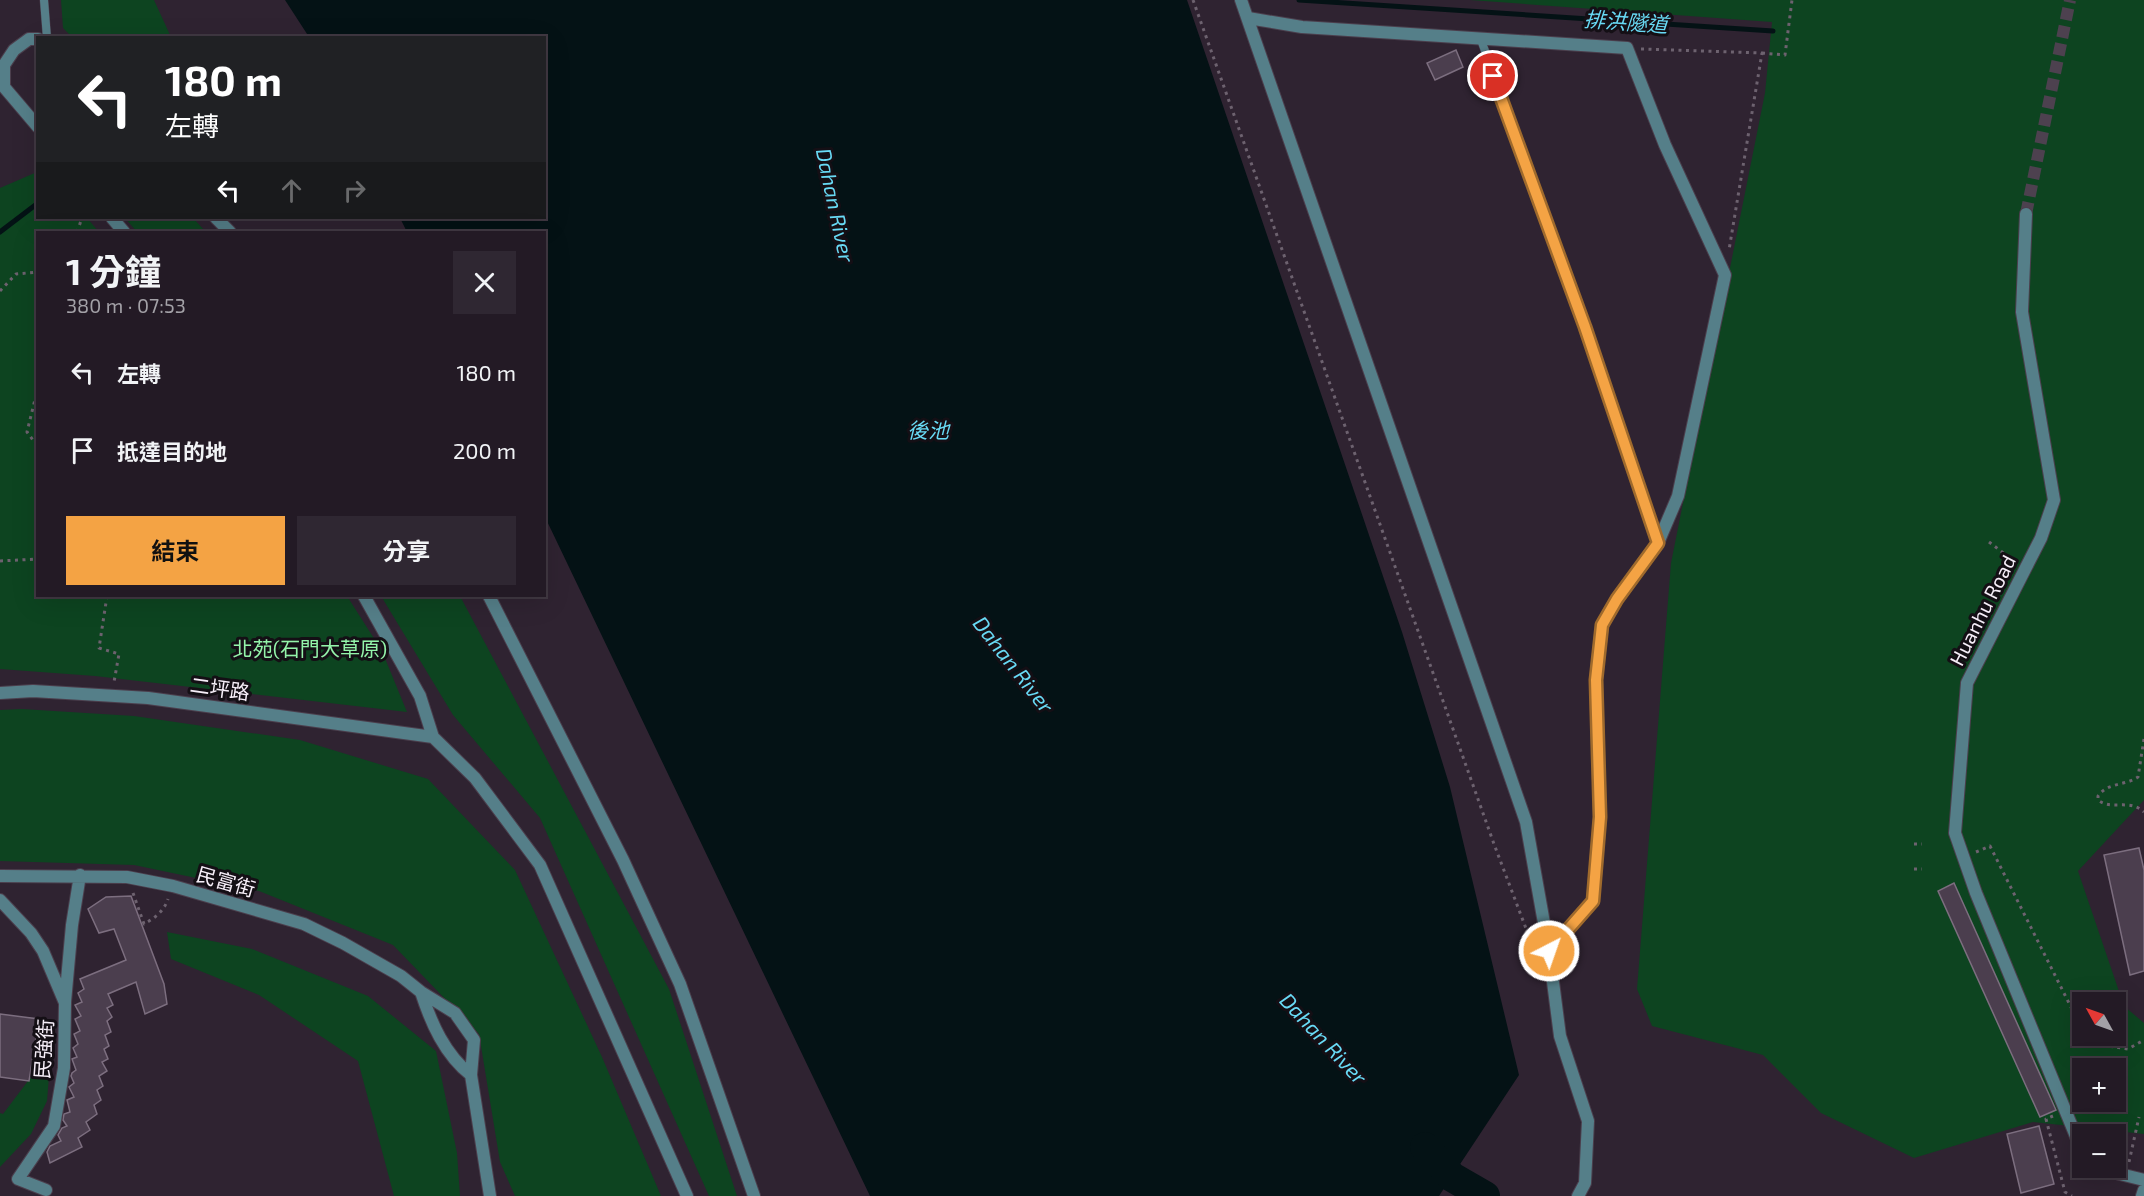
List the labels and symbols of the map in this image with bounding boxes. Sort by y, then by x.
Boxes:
water label: 排洪隧道 [1583,6,1672,37]
pin [1467,50,1518,101]
water label: Dahan River [812,146,860,265]
water label: 後池 [907,417,951,442]
street label: Huanhu Road [1944,551,2020,669]
water label: Dahan River [968,611,1060,718]
park label: 北苑(石門大草原) [233,636,387,660]
street label: 二坪路 [189,672,251,704]
street label: 民富街 [194,861,258,901]
position arrow [1517,919,1581,983]
water label: Dahan River [1275,987,1373,1089]
north arrow [2072,992,2126,1046]
street label: 民強街 [29,1018,57,1080]

